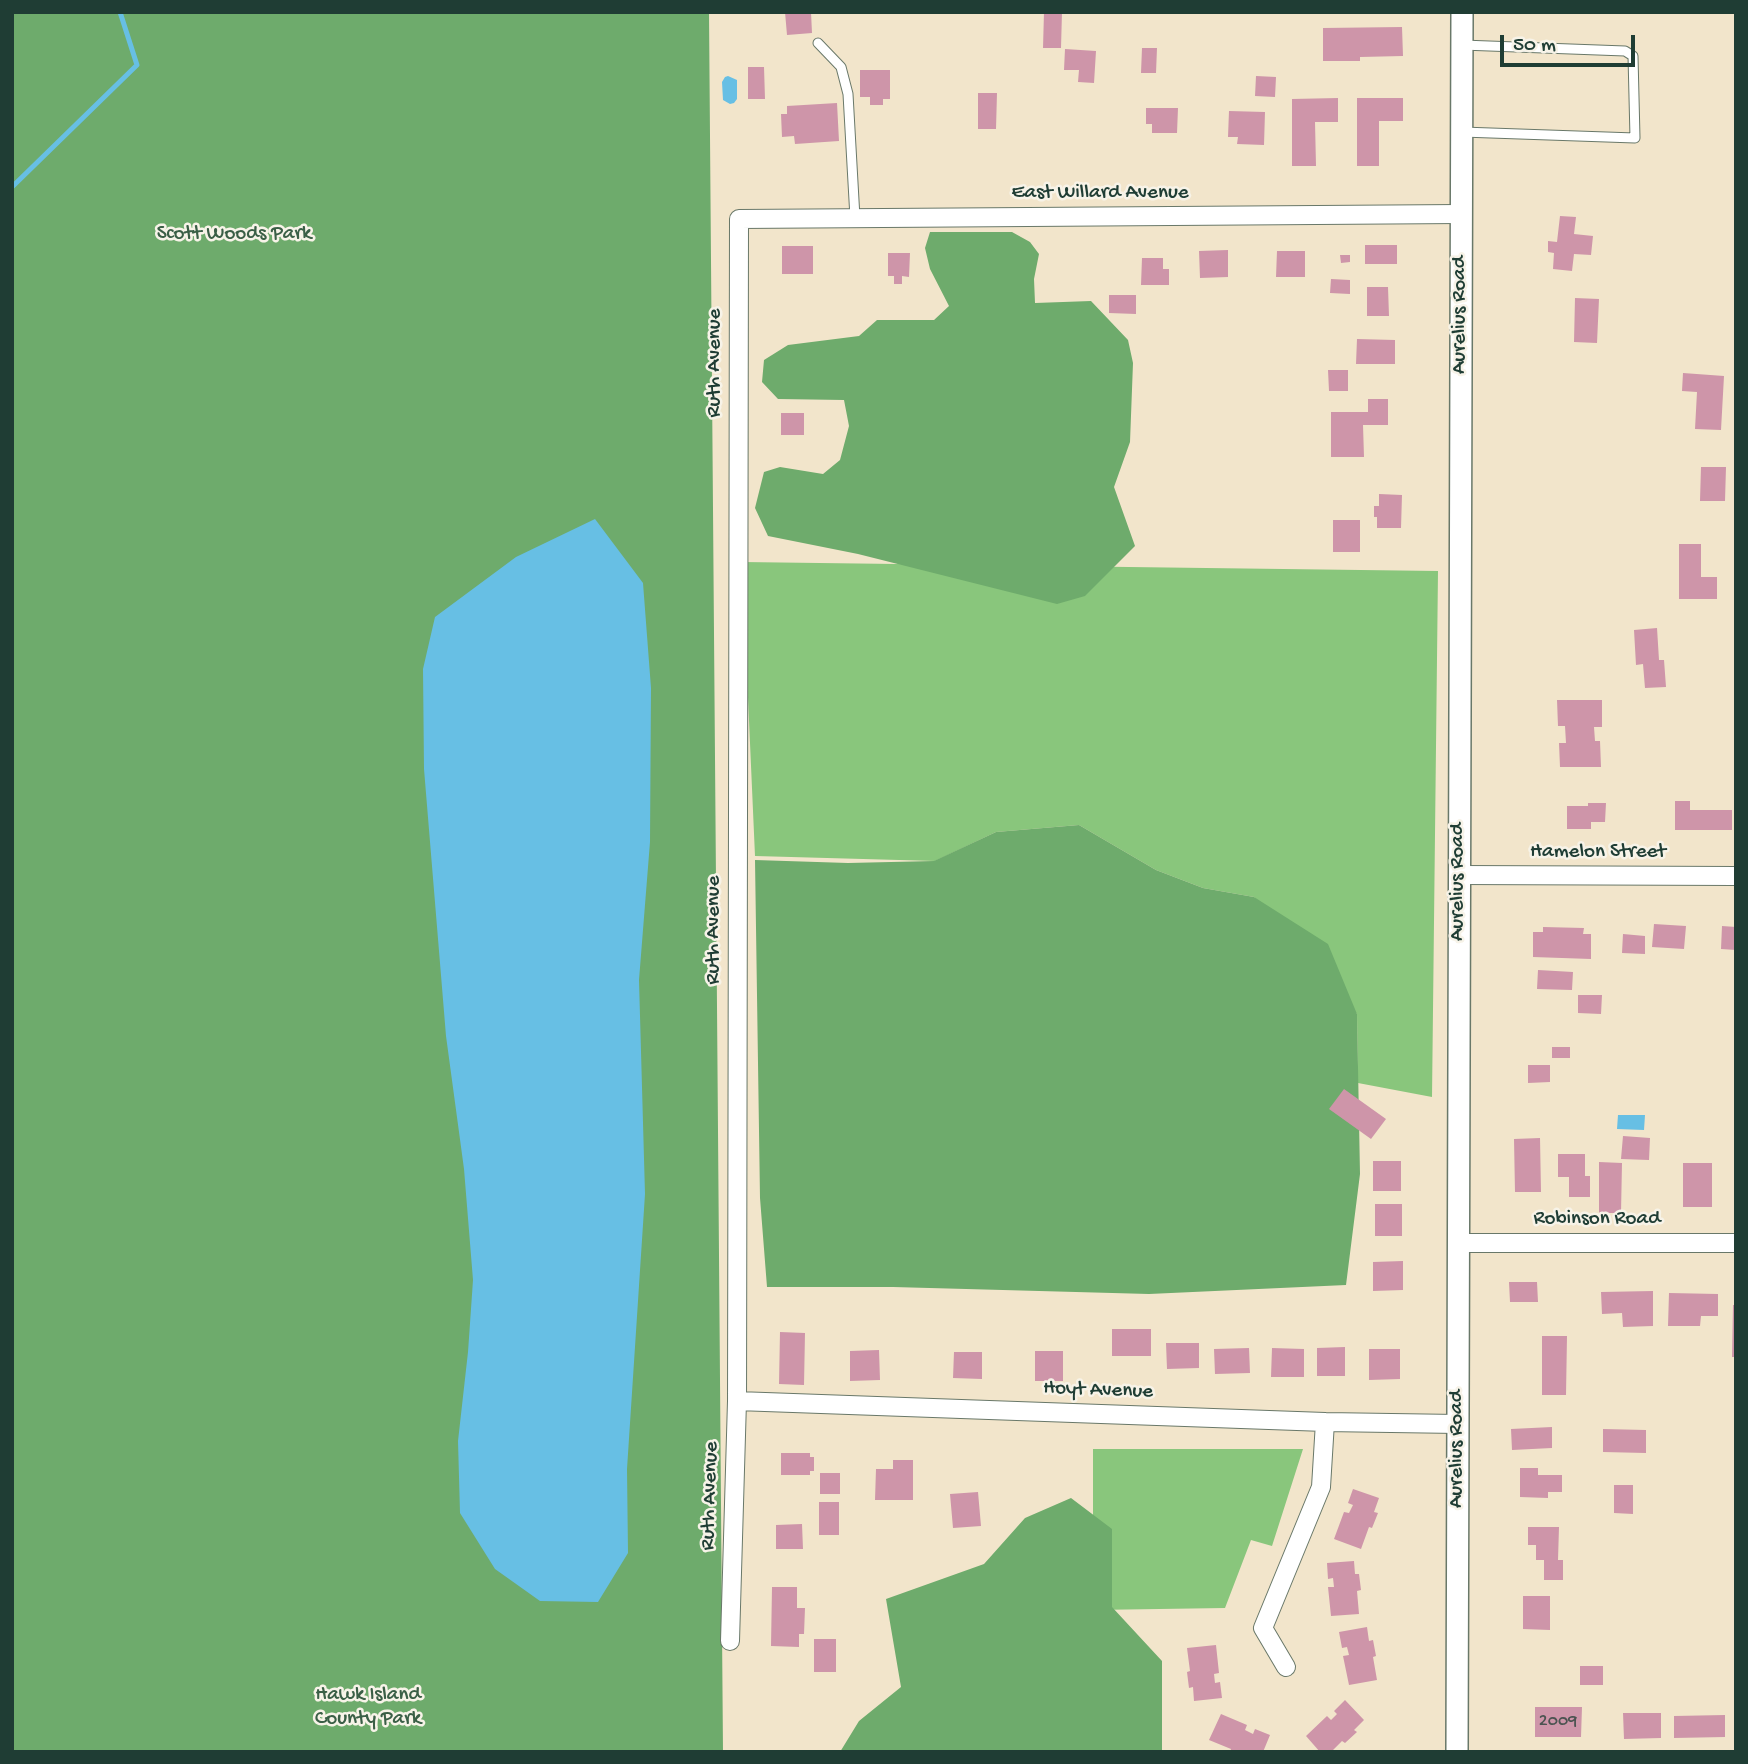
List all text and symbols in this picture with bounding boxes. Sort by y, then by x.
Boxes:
scale bar [1503,21,1638,65]
text: 50 m [1513,34,1556,59]
street label: East Willard Avenue [1011,181,1189,207]
park label: Scott Woods Park [157,222,311,248]
street label: Aurelius Road [1448,256,1474,374]
street label: Ruth Avenue [703,309,729,417]
street label: Aurelius Road [1446,823,1472,941]
street label: Hamelon Street [1530,840,1666,866]
street label: Ruth Avenue [702,876,728,984]
street label: Robinson Road [1534,1207,1660,1233]
street label: Hoyt Avenue [1043,1376,1153,1406]
street label: Aurelius Road [1445,1390,1471,1508]
street label: Ruth Avenue [697,1441,725,1551]
park label: Hawk Island County Park [315,1683,421,1733]
house number: 2009 [1539,1711,1577,1733]

